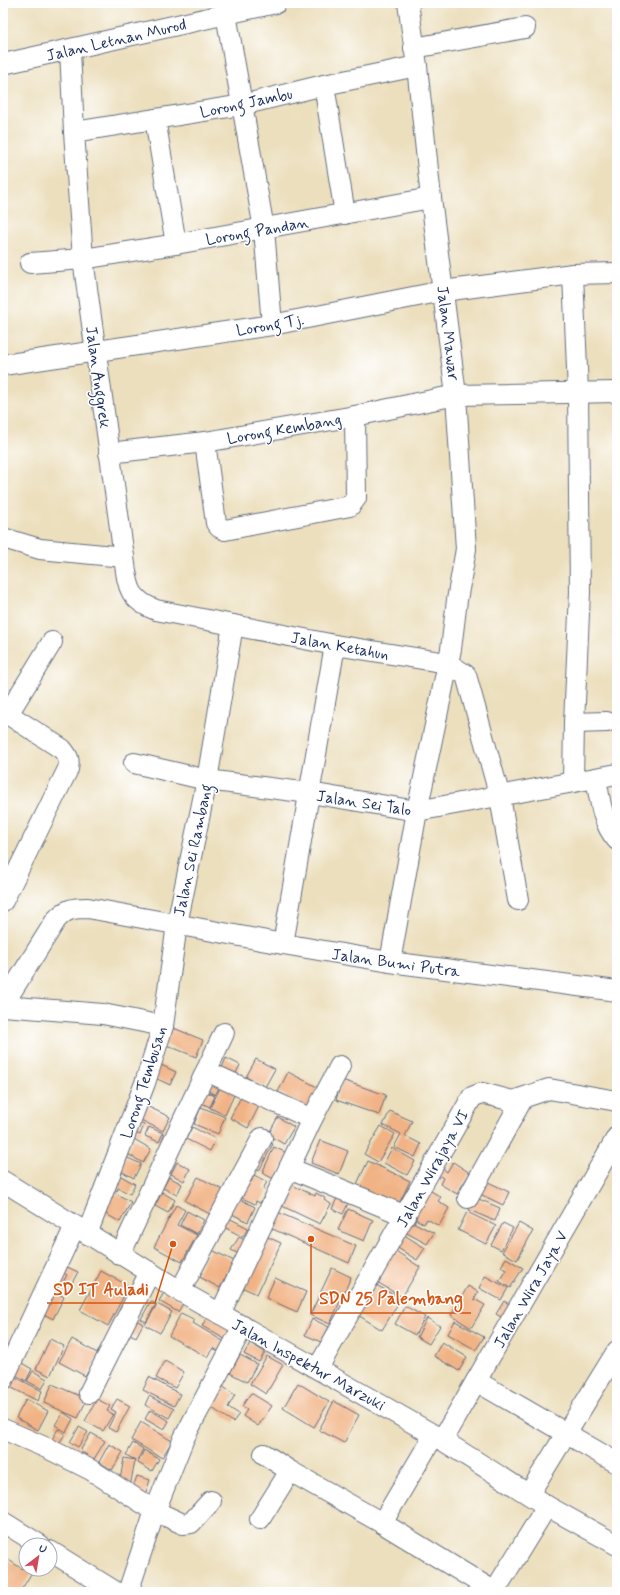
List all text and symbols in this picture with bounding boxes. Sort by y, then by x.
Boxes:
street label: Jalan Letnan Murod [44,14,188,67]
street label: Lorong Jambu [198,83,295,124]
street label: Lorong Pandan [204,212,311,252]
street label: Jalan Mawar [431,284,464,383]
street label: Lorong Tj. [235,309,306,343]
street label: Jalan Anggrek [79,325,115,430]
street label: Lorong Kembang [225,409,343,451]
street label: Jalan Ketahun [289,627,391,665]
street label: Jalan Sei Rambang [169,782,219,919]
street label: Jalan Sei Talo [315,786,413,821]
street label: Jalan Bumi Putra [330,944,462,983]
street label: Lorong Tembusan [116,1023,173,1142]
street label: Jalan Wirajaya VI [392,1106,474,1231]
street label: Jalan Wira Jaya V [489,1227,573,1352]
callout: SD IT Auladi [47,1274,155,1303]
text: SD IT Auladi [53,1279,149,1301]
callout: SDN 25 Palembang [311,1284,471,1313]
text: SDN 25 Palembang [319,1288,463,1313]
street label: Jalan Inspektur Marzuki [228,1314,389,1416]
north arrow [18,1537,58,1577]
text: U [36,1541,49,1557]

